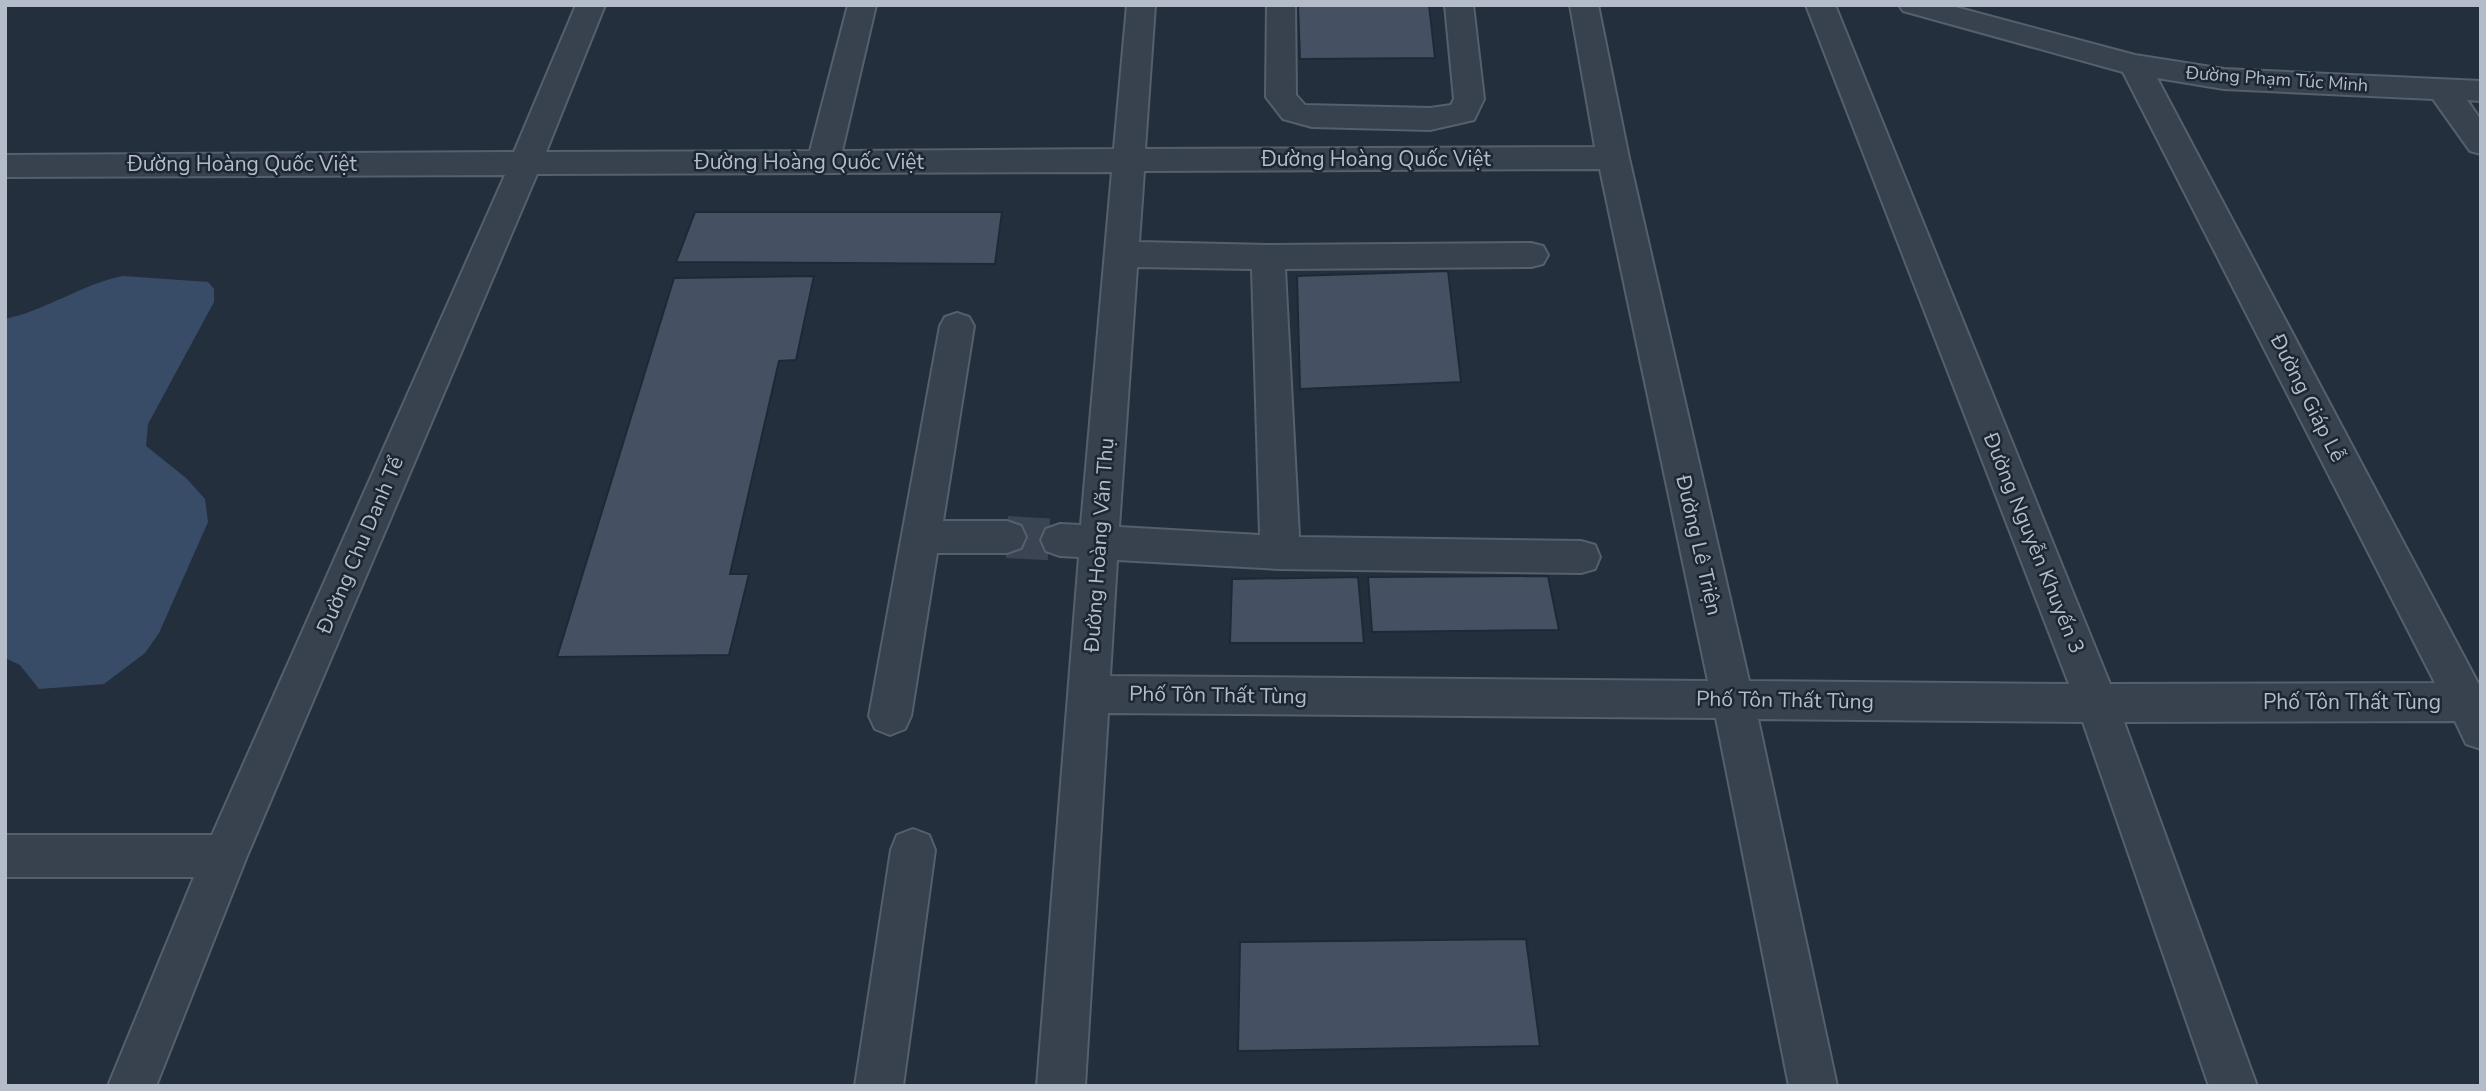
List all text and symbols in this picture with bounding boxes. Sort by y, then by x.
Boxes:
street label: Đường Phạm Túc Minh [2184,61,2369,97]
street label: Đường Hoàng Quốc Việt [1260,145,1491,173]
street label: Đường Hoàng Quốc Việt [693,148,924,176]
street label: Đường Hoàng Quốc Việt [126,150,357,178]
street label: Đường Giáp Lễ [2263,328,2352,467]
street label: Đường Nguyễn Khuyến 3 [1976,427,2091,658]
street label: Đường Hoàng Văn Thụ [1077,437,1120,654]
street label: Đường Chu Danh Tể [310,452,410,639]
street label: Đường Lê Triện [1669,471,1729,618]
street label: Phố Tôn Thất Tùng [1129,679,1307,711]
street label: Phố Tôn Thất Tùng [1696,684,1874,716]
street label: Phố Tôn Thất Tùng [2263,688,2441,716]

